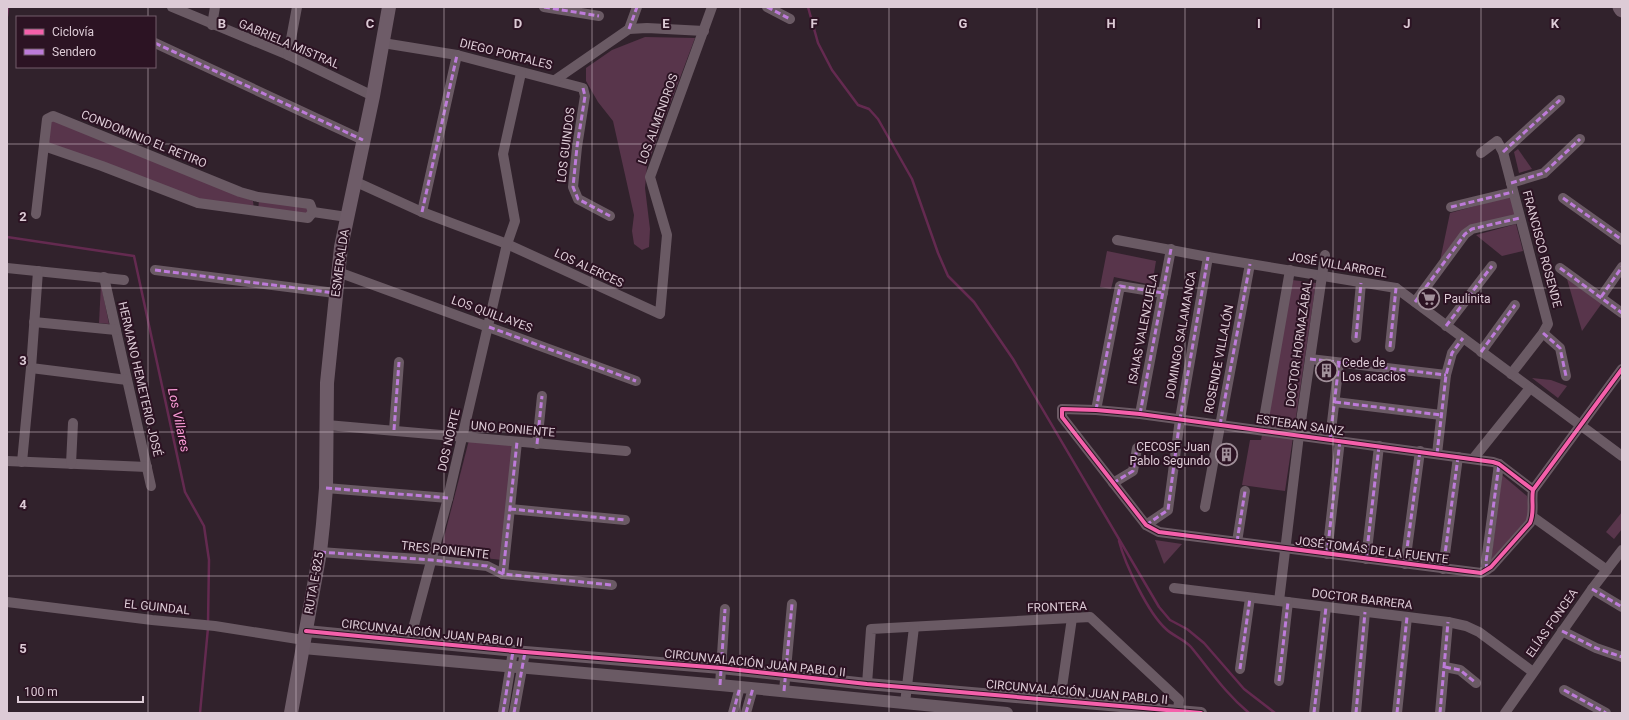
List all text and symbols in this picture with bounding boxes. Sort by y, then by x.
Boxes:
legend [16,16,156,68]
text: B [218,16,226,31]
street label: GABRIELA MISTRAL [237,16,342,72]
text: C [366,16,375,31]
text: D [514,16,522,31]
text: E [662,16,670,31]
text: F [810,16,818,31]
text: G [959,16,968,31]
text: H [1106,16,1116,31]
text: I [1257,16,1261,31]
text: J [1403,16,1411,31]
text: K [1551,16,1560,31]
text: Ciclovía [52,25,94,39]
street label: DIEGO PORTALES [458,36,554,72]
text: Sendero [52,45,96,59]
street label: LOS ALMENDROS [635,72,681,166]
street label: CONDOMINIO EL RETIRO [79,107,209,171]
street label: LOS GUINDOS [554,107,578,183]
street label: FRANCISCO ROSENDE [1520,189,1564,309]
text: 2 [19,209,27,224]
street label: ESMERALDA [328,228,352,298]
street label: LOS ALERCES [552,246,626,290]
street label: JOSÉ VILLARROEL [1288,248,1389,281]
street label: DOMINGO SALAMANCA [1163,270,1199,400]
street label: ISAIAS VALENZUELA [1125,272,1161,386]
street label: DOCTOR HORMAZÁBAL [1282,278,1315,408]
supermarket icon: Paulinita [1415,286,1441,312]
place label: Paulinita [1444,292,1490,306]
street label: LOS QUILLAYES [450,293,534,335]
street label: HERMANO HEMETERIO JOSÉ [115,300,166,458]
street label: ROSENDE VILLALÓN [1201,303,1236,415]
text: 3 [19,353,27,368]
place label: Cede de Los acacios [1342,356,1406,384]
building icon: Cede de Los acacios [1314,357,1340,383]
water label: Los Villares [165,387,193,454]
street label: DOS NORTE [435,407,463,473]
street label: ESTEBAN SAINZ [1255,412,1345,438]
street label: UNO PONIENTE [470,418,556,440]
place label: CECOSF Juan Pablo Segundo [1129,440,1210,468]
building icon: CECOSF Juan Pablo Segundo [1213,441,1239,467]
text: 4 [19,497,27,512]
street label: JOSÉ TOMÁS DE LA FUENTE [1295,533,1450,566]
street label: TRES PONIENTE [400,538,490,562]
street label: RUTA E-825 [302,550,326,615]
street label: ELÍAS FONCEA [1522,585,1581,660]
street label: DOCTOR BARRERA [1311,586,1413,612]
street label: EL GUINDAL [123,597,191,617]
street label: FRONTERA [1027,599,1087,615]
street label: CIRCUNVALACIÓN JUAN PABLO II [341,616,524,649]
text: 5 [19,641,27,656]
street label: CIRCUNVALACIÓN JUAN PABLO II [664,646,847,679]
street label: CIRCUNVALACIÓN JUAN PABLO II [986,676,1169,707]
scale bar [18,678,143,704]
text: 100 m [24,685,58,699]

